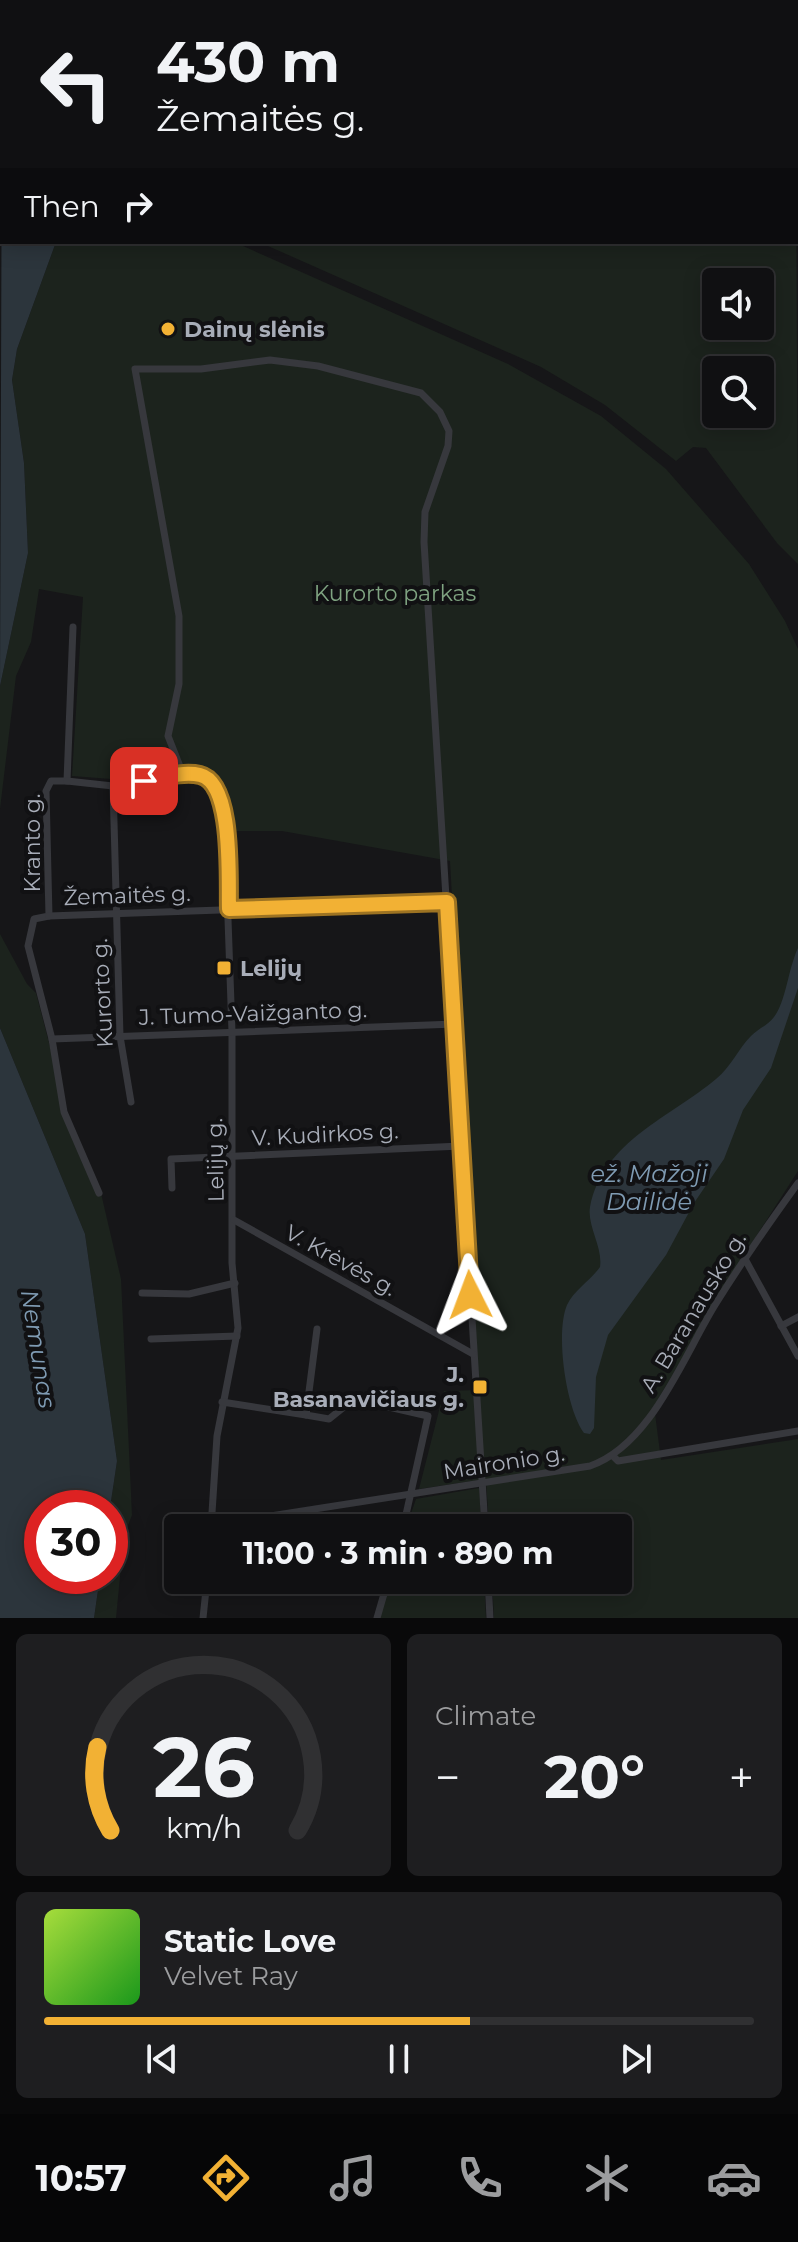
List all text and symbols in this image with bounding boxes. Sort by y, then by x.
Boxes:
text: 430 m [156,28,340,96]
icon: left [24,32,128,136]
text: Žemaitės g. [156,96,364,140]
icon: right [116,184,160,228]
text: Then [24,188,100,225]
map controls [702,268,774,428]
button: sound [702,268,774,340]
place label: Dainų slėnis [184,316,325,343]
marker: Dainų slėnis [159,320,177,338]
button: search [702,356,774,428]
park label: Kurorto parkas [314,580,477,607]
pin [110,747,178,815]
icon: arrive [122,759,166,803]
street label: Kranto g. [19,793,46,893]
street label: Žemaitės g. [63,880,191,911]
street label: Kurorto g. [86,938,119,1048]
place label: Lelijų [240,955,302,982]
marker: Lelijų [215,959,233,977]
street label: J. Tumo-Vaižganto g. [137,996,368,1031]
street label: V. Kudirkos g. [251,1117,399,1152]
street label: Lelijų g. [201,1118,230,1202]
water label: ež. Mažoji Dailidė [590,1159,708,1216]
street label: V. Krėvės g. [280,1219,401,1302]
street label: A. Baranausko g. [635,1227,752,1398]
position arrow [428,1253,512,1337]
water label: Nemunas [15,1287,62,1411]
place label: J. Basanavičiaus g. [273,1361,464,1413]
marker: J. Basanavičiaus g. [471,1378,489,1396]
street label: Maironio g. [442,1440,567,1485]
speed limit sign: 30 [24,1490,128,1594]
text: 11:00 · 3 min · 890 m [243,1535,553,1572]
text: Climate [435,1700,536,1732]
text: 26 [152,1716,255,1818]
text: 20° [544,1740,645,1813]
text: − [435,1750,460,1804]
text: + [729,1750,754,1804]
text: km/h [165,1810,242,1845]
text: Static Love [164,1923,336,1960]
text: Velvet Ray [164,1960,298,1992]
icon: previous [140,2037,184,2081]
icon: pause [377,2037,421,2081]
icon: next [614,2037,658,2081]
icon: directions [198,2150,254,2206]
icon: music [325,2150,381,2206]
icon: phone [452,2150,508,2206]
icon: climate [579,2150,635,2206]
icon: car [706,2150,762,2206]
text: 10:57 [36,2156,127,2200]

